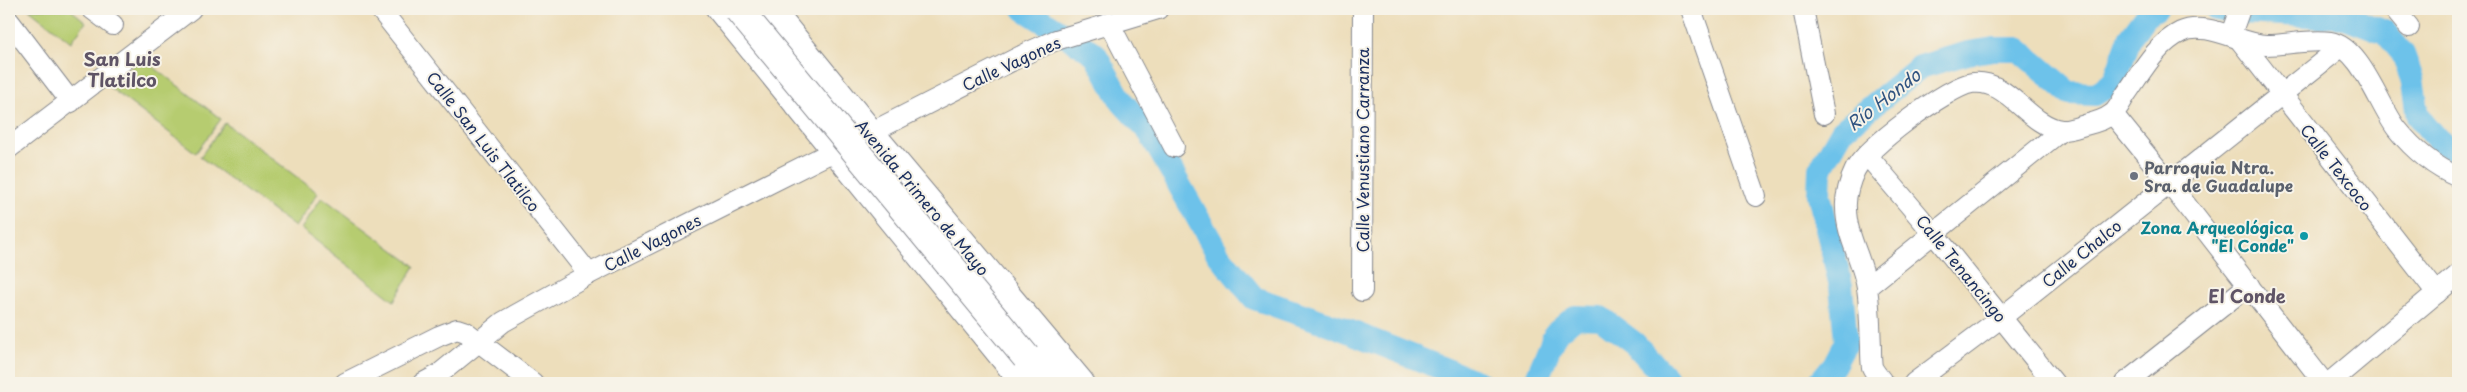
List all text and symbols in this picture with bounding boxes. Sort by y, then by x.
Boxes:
street label: Calle Vagones [958,30,1064,96]
district label: San Luis Tlatilco [83,45,161,93]
street label: Calle Venustiano Carranza [1350,47,1374,252]
water label: Río Hondo [1840,61,1927,137]
street label: Calle San Luis Tlatilco [421,66,547,216]
street label: Avenida Primero de Mayo [850,114,996,280]
street label: Calle Texcoco [2295,118,2379,216]
place label: Parroquia Ntra. Sra. de Guadalupe [2144,155,2293,197]
marker: Parroquia Ntra. Sra. de Guadalupe [2128,170,2140,182]
street label: Calle Vagones [599,207,705,277]
street label: Calle Tenancingo [1911,209,2013,327]
street label: Calle Chalco [2036,213,2126,293]
place label: Zona Arqueológica "El Conde" [2140,215,2294,257]
marker: Zona Arqueológica "El Conde" [2298,230,2310,242]
district label: El Conde [2208,282,2286,309]

